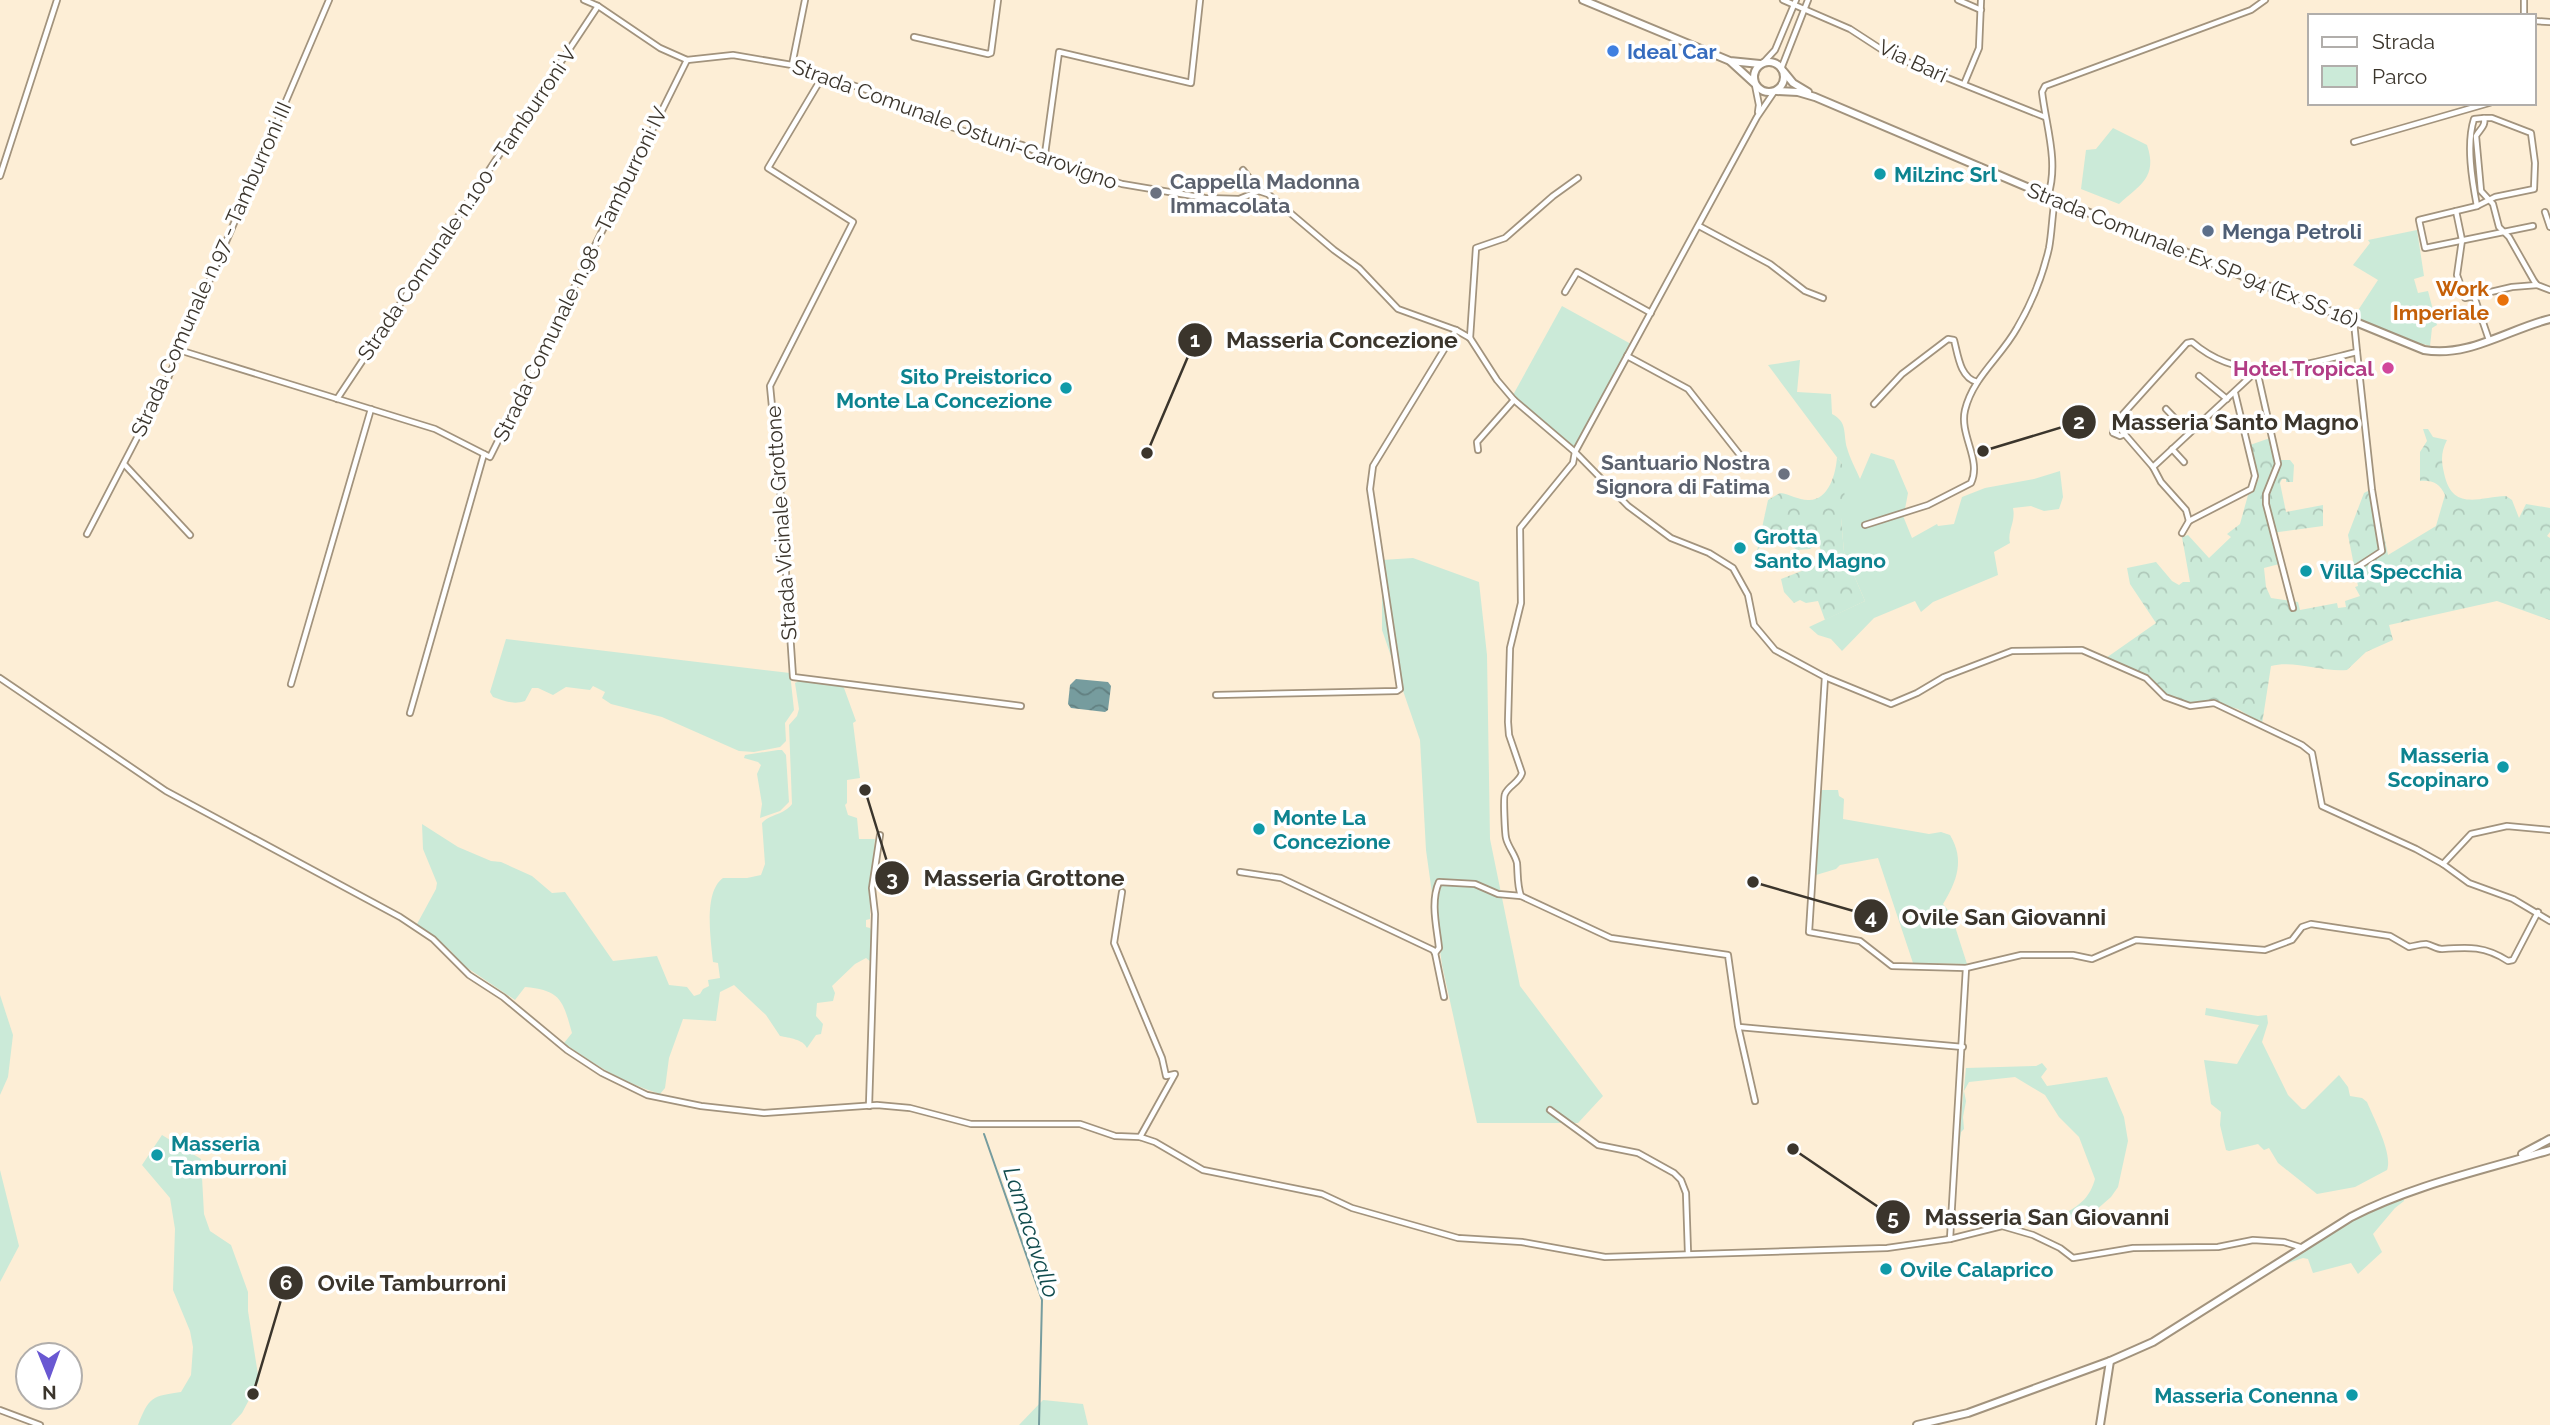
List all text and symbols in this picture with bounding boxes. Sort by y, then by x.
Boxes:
legend [2308,14,2536,105]
text: Strada [2372,29,2435,54]
street label: Via Bari [1875,34,1951,88]
place label: Ideal Car [1627,39,1717,64]
street label: Strada Comunale n.100 - Tamburroni V [352,41,582,365]
marker: Ideal Car [1605,43,1621,59]
street label: Strada Comunale Ostuni-Carovigno [789,53,1121,195]
text: Parco [2372,64,2427,89]
street label: Strada Comunale n.97 - Tamburroni III [126,98,296,440]
street label: Strada Comunale n.98 - Tamburroni IV [488,103,672,445]
place label: Milzinc Srl [1894,162,1997,187]
marker: Milzinc Srl [1872,166,1888,182]
place label: Cappella Madonna Immacolata [1170,169,1360,218]
street label: Strada Comunale Ex SP 94 (Ex SS 16) [2024,177,2362,333]
marker: Cappella Madonna Immacolata [1148,185,1164,201]
place label: Menga Petroli [2222,219,2362,244]
marker: Menga Petroli [2200,223,2216,239]
place label: Work Imperiale [2393,276,2489,325]
marker: Work Imperiale [2495,292,2511,308]
callout: Masseria Concezione [1178,318,1472,362]
text: Masseria Concezione [1226,326,1458,353]
text: 1 [1190,327,1200,352]
place label: Hotel Tropical [2233,356,2374,381]
marker: Hotel Tropical [2380,360,2396,376]
place label: Sito Preistorico Monte La Concezione [836,364,1052,413]
marker: Sito Preistorico Monte La Concezione [1058,380,1074,396]
callout: Masseria Santo Magno [2062,400,2372,444]
street label: Strada Vicinale Grottone [760,405,802,641]
text: Masseria Santo Magno [2111,408,2359,435]
text: 2 [2073,409,2085,434]
place label: Santuario Nostra Signora di Fatima [1596,450,1770,499]
marker: Santuario Nostra Signora di Fatima [1776,466,1792,482]
place label: Grotta Santo Magno [1754,524,1886,573]
marker: Grotta Santo Magno [1732,540,1748,556]
place label: Villa Specchia [2320,559,2462,584]
marker: Villa Specchia [2298,563,2314,579]
place label: Masseria Scopinaro [2388,743,2489,792]
marker: Masseria Scopinaro [2495,759,2511,775]
place label: Monte La Concezione [1273,805,1391,854]
marker: Monte La Concezione [1251,821,1267,837]
callout: Masseria Grottone [875,856,1139,900]
text: Masseria Grottone [923,864,1125,891]
text: 3 [886,866,898,891]
callout: Ovile San Giovanni [1853,894,2121,938]
text: Ovile San Giovanni [1902,903,2106,930]
text: 4 [1865,904,1877,929]
place label: Masseria Tamburroni [171,1131,287,1180]
marker: Masseria Tamburroni [149,1147,165,1163]
water label: Lamacavallo [998,1163,1066,1301]
callout: Masseria San Giovanni [1875,1195,2183,1239]
text: Masseria San Giovanni [1925,1203,2169,1230]
text: 5 [1887,1205,1899,1230]
place label: Ovile Calaprico [1900,1257,2054,1282]
callout: Ovile Tamburroni [269,1261,521,1305]
marker: Ovile Calaprico [1878,1261,1894,1277]
text: Ovile Tamburroni [318,1269,506,1296]
text: 6 [280,1270,292,1295]
north arrow [14,1341,84,1411]
text: N [42,1382,57,1404]
place label: Masseria Conenna [2154,1383,2338,1408]
marker: Masseria Conenna [2344,1387,2360,1403]

